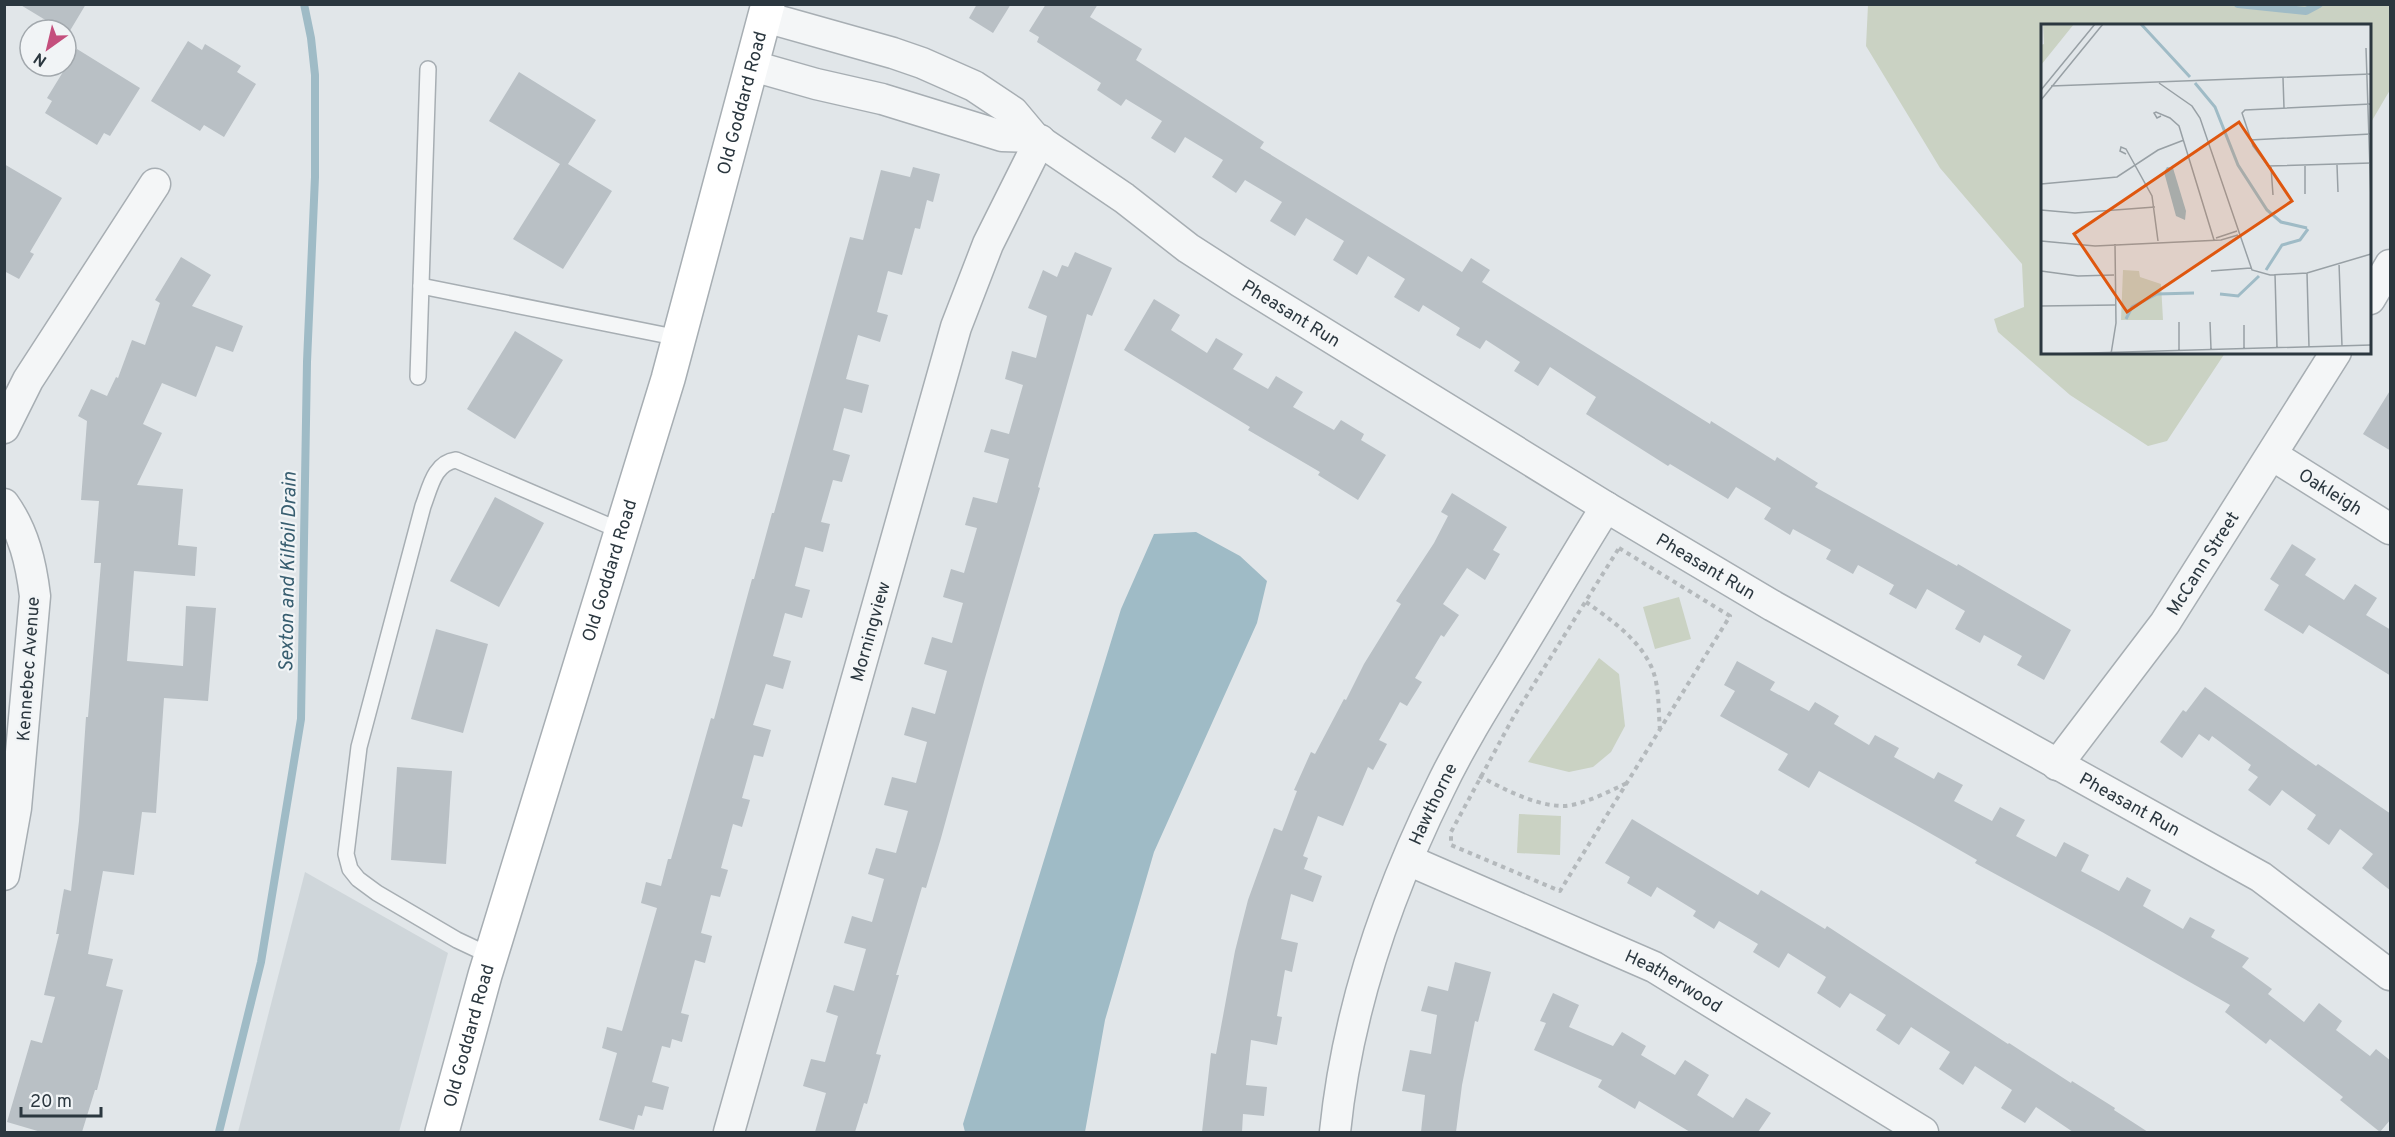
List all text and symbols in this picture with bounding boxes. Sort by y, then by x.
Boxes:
north arrow [18,18,78,78]
inset map [2041,24,2371,354]
street label: Old Goddard Road [713,29,773,178]
text: N [30,47,51,70]
street label: Pheasant Run [1237,275,1344,354]
street label: Oakleigh [2293,464,2366,522]
water label: Sexton and Kilfoil Drain [274,471,304,672]
street label: Old Goddard Road [578,497,643,645]
street label: McCann Street [2162,508,2245,621]
street label: Pheasant Run [1651,529,1759,606]
street label: Morningview [847,579,897,685]
street label: Kennebec Avenue [13,596,46,742]
street label: Hawthorne [1405,760,1463,849]
street label: Pheasant Run [2075,768,2184,843]
street label: Heatherwood [1621,946,1726,1019]
street label: Old Goddard Road [439,962,501,1110]
scale bar [21,1080,100,1118]
text: 20 m [30,1091,72,1114]

